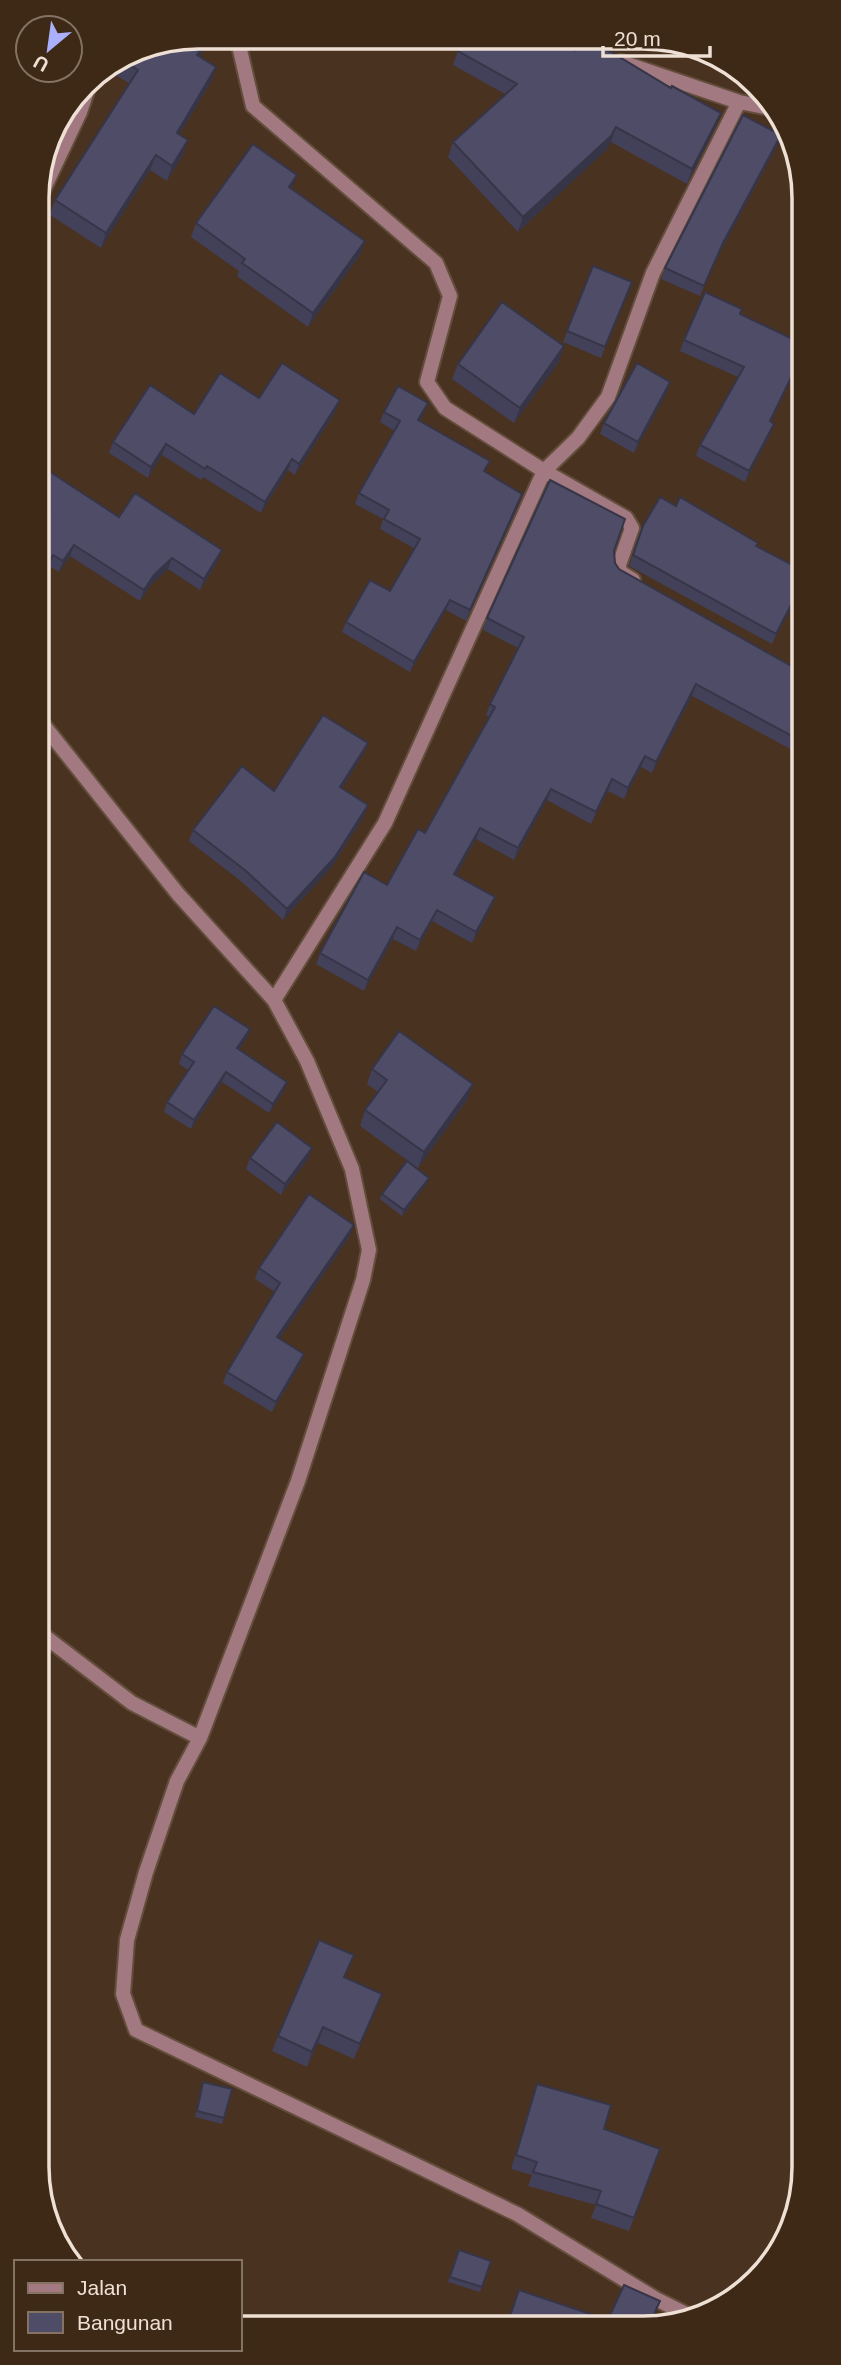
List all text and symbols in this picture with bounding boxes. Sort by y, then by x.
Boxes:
north arrow [14,14,84,84]
scale bar [603,14,710,58]
text: 20 m [614,27,661,50]
text: U [30,51,52,76]
legend [14,2260,242,2351]
text: Jalan [77,2276,127,2299]
text: Bangunan [77,2311,173,2334]

